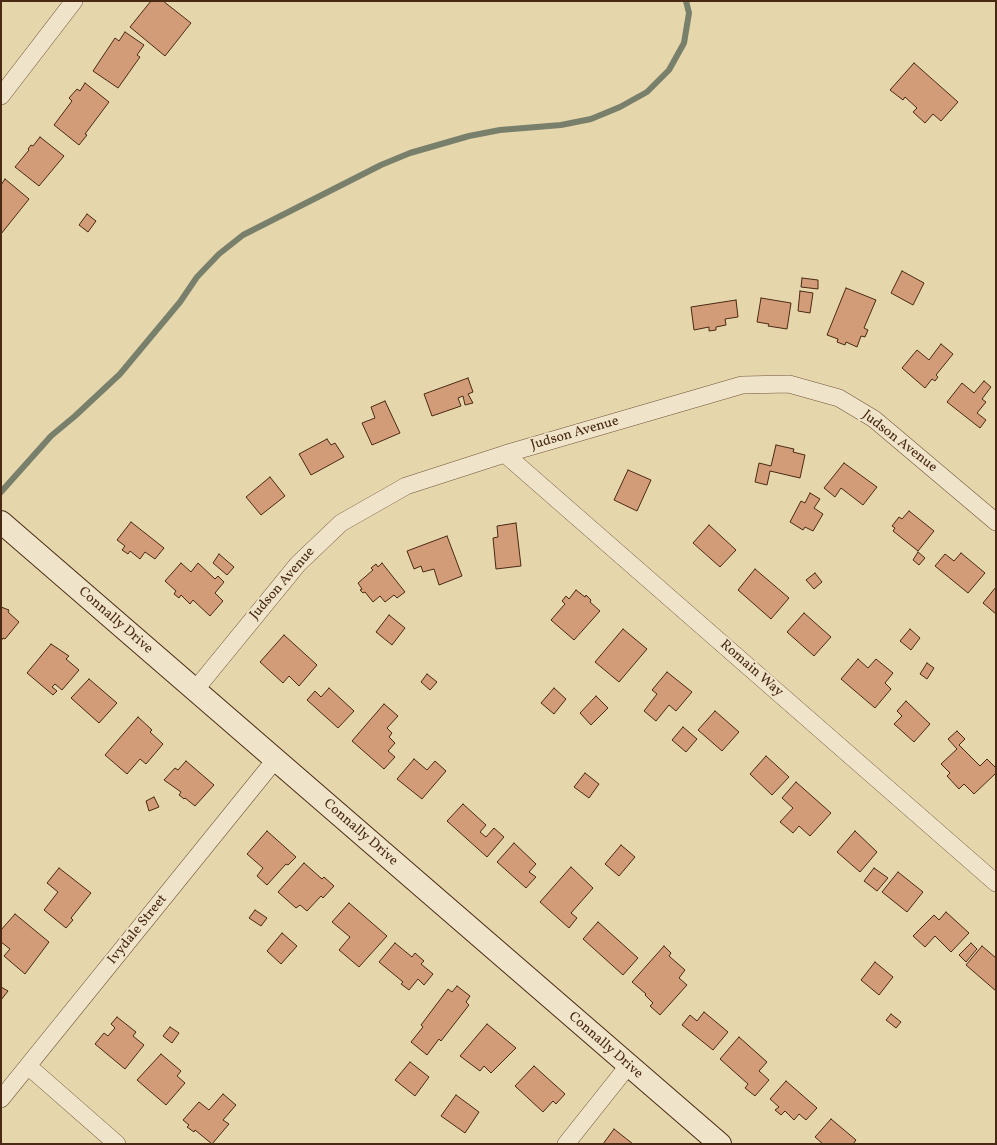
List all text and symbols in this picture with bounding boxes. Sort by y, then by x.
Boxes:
street label: Judson Avenue [858,407,940,477]
street label: Judson Avenue [529,413,621,455]
street label: Judson Avenue [247,544,319,624]
street label: Connally Drive [74,584,156,658]
street label: Romain Way [716,637,786,701]
street label: Connally Drive [319,796,401,870]
street label: Ivydale Street [105,892,171,968]
street label: Connally Drive [564,1009,646,1083]

